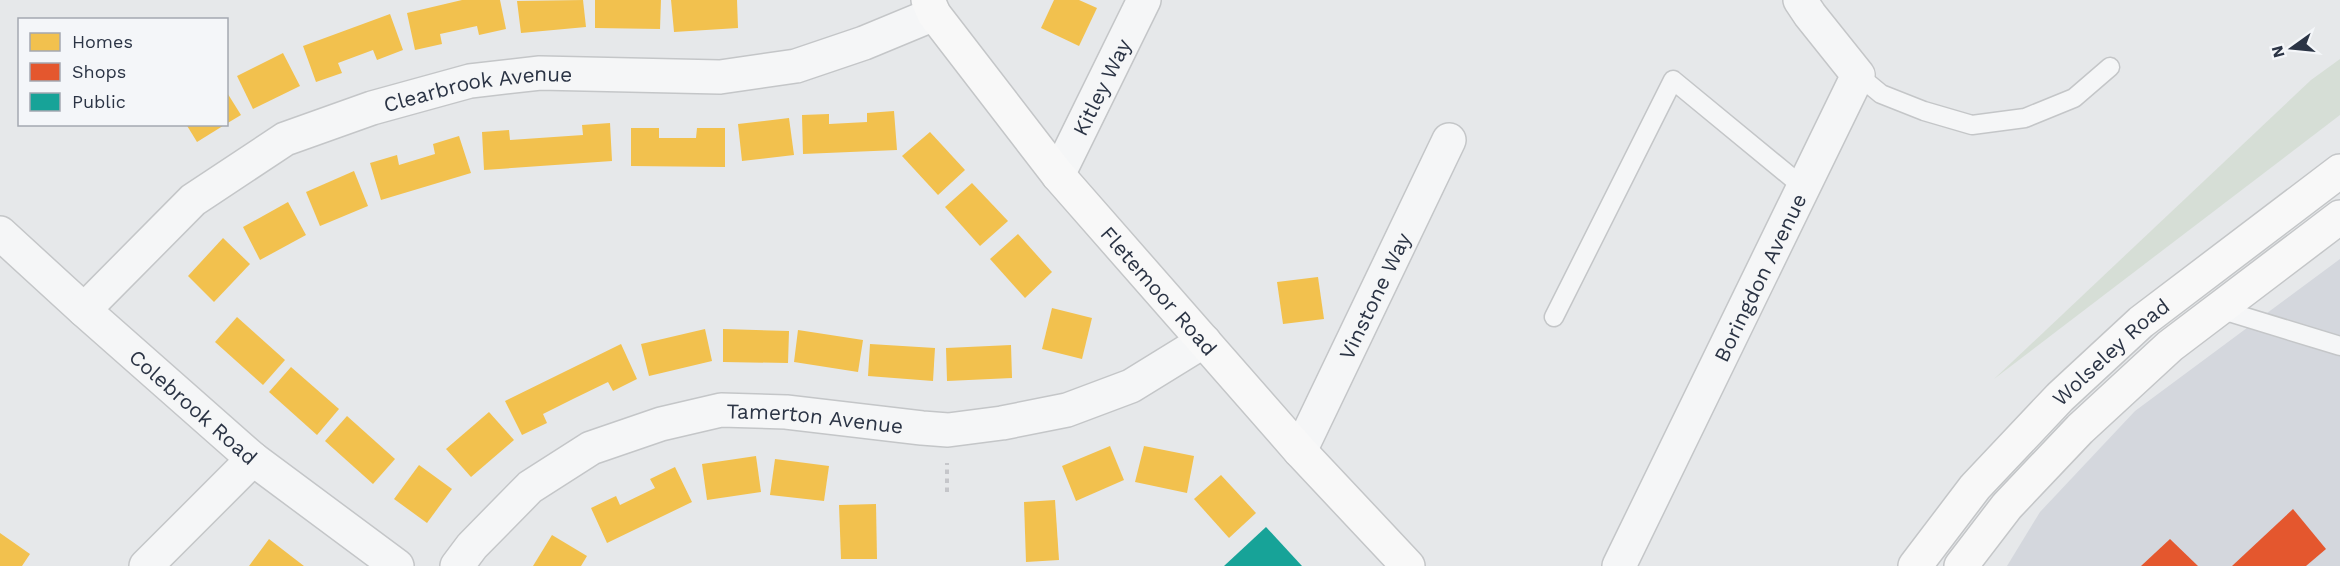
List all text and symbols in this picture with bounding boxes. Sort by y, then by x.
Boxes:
legend [18,18,228,126]
north arrow [2262,18,2322,78]
text: Homes [72,31,133,52]
street label: Kitley Way [1067,34,1136,140]
text: N [2267,44,2289,60]
street label: Clearbrook Avenue [381,60,573,117]
text: Shops [72,61,126,82]
text: Public [72,91,126,112]
street label: Boringdon Avenue [1708,189,1811,366]
street label: Fletemoor Road [1096,221,1223,360]
street label: Vinstone Way [1333,228,1415,363]
street label: Wolseley Road [2047,293,2174,410]
street label: Colebrook Road [124,344,263,470]
street label: Tamerton Avenue [726,398,905,438]

